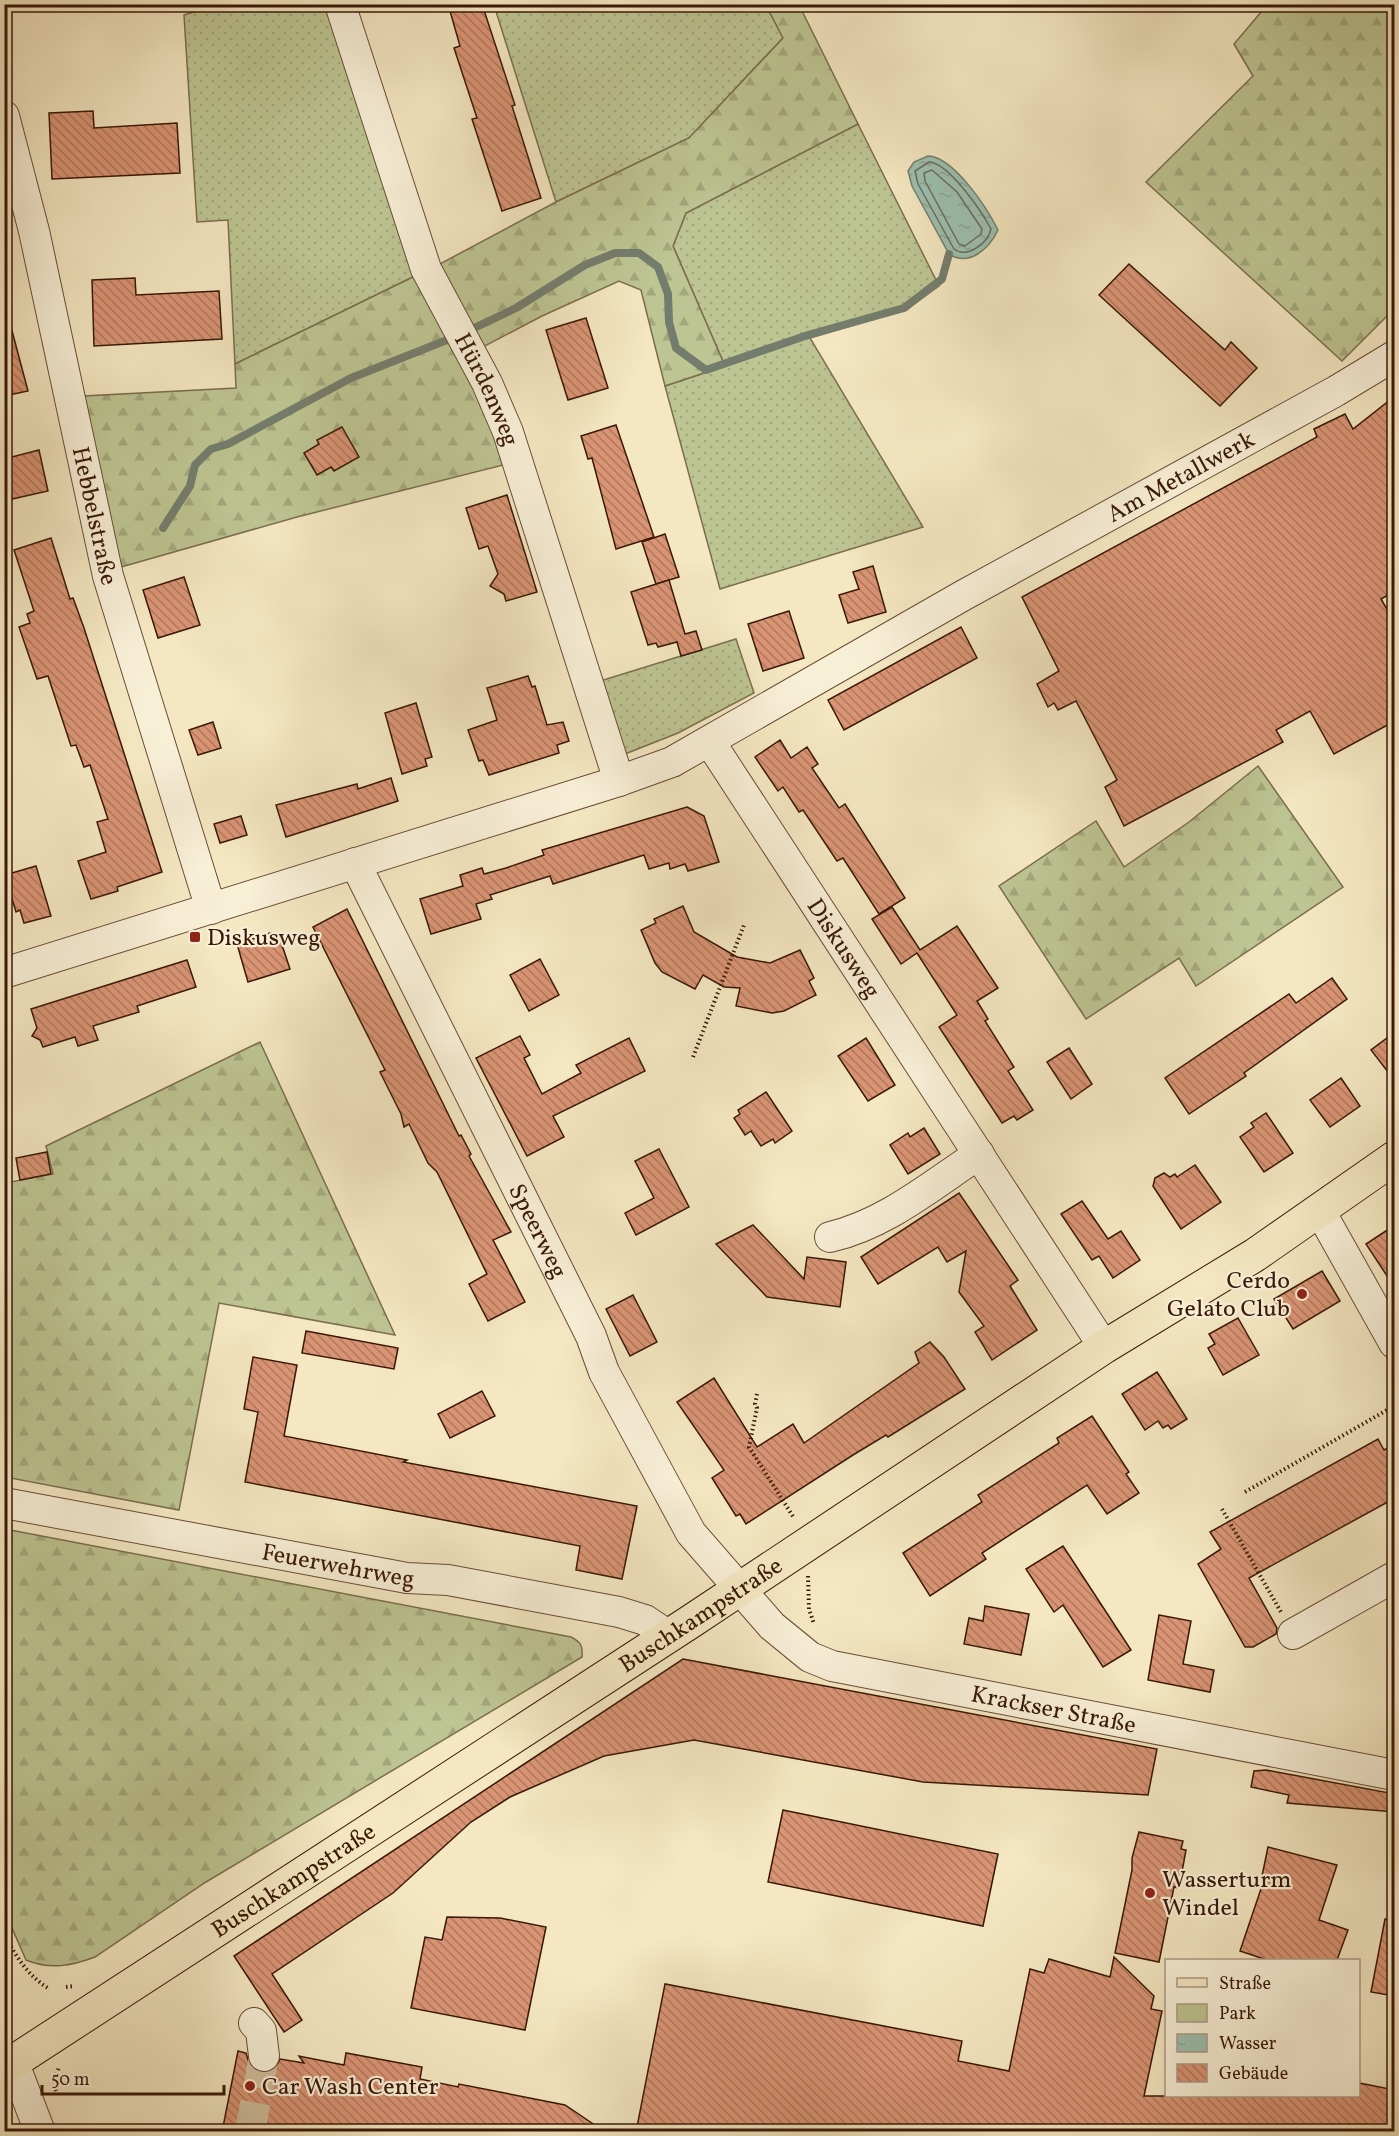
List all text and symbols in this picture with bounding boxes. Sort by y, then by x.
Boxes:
street label: Hürdenweg [444,328,526,451]
street label: Am Metallwerk [1102,424,1262,532]
street label: Hebbelstraße [62,444,125,590]
street label: Diskusweg [797,892,888,1006]
place label: Diskusweg [207,922,320,956]
marker: Diskusweg [188,930,202,944]
street label: Speerweg [499,1178,575,1285]
place label: Cerdo Gelato Club [1167,1265,1290,1327]
marker: Cerdo Gelato Club [1295,1287,1309,1301]
street label: Feuerwehrweg [259,1536,415,1597]
street label: Buschkampstraße [613,1550,790,1683]
street label: Krackser Straße [968,1678,1139,1744]
street label: Buschkampstraße [206,1816,383,1948]
place label: Wasserturm Windel [1162,1864,1292,1926]
marker: Wasserturm Windel [1143,1886,1157,1900]
legend [1165,1959,1360,2097]
text: Straße [1219,1972,1271,1997]
text: Park [1219,2002,1256,2027]
text: Wasser [1219,2032,1277,2057]
scale bar [42,2058,224,2096]
text: Gebäude [1219,2062,1288,2087]
text: 50 m [51,2068,90,2093]
place label: Car Wash Center [262,2071,438,2105]
marker: Car Wash Center [243,2079,257,2093]

